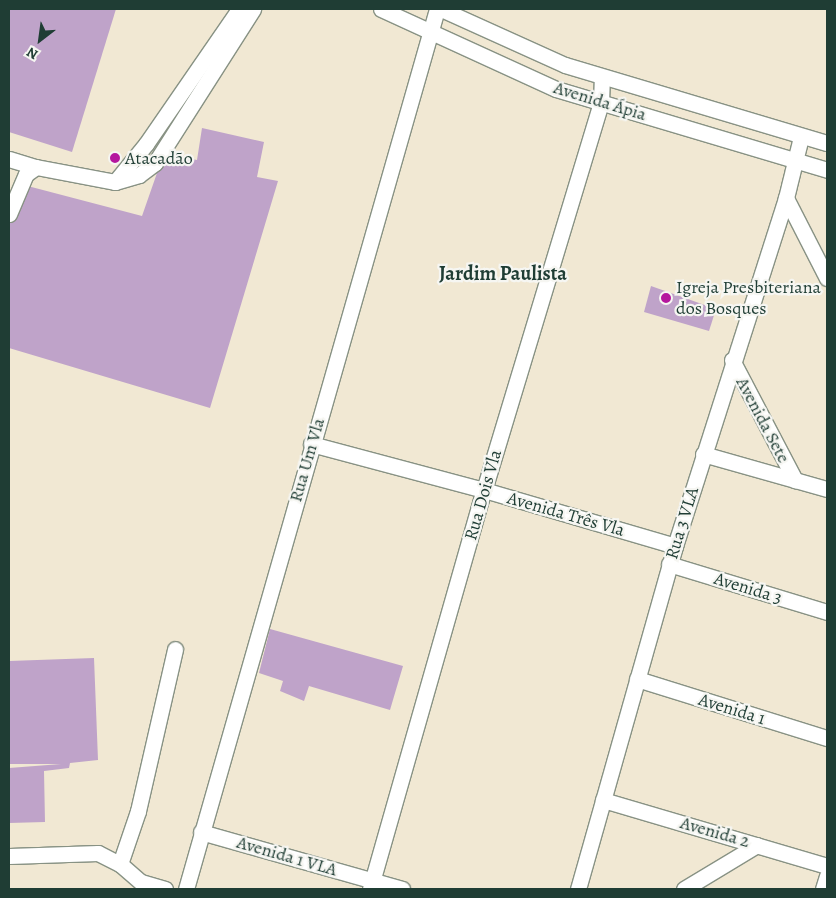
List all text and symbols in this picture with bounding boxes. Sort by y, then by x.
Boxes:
north arrow [15,15,65,65]
text: N [23,43,41,64]
street label: Avenida Ápia [551,77,649,125]
place label: Atacadão [125,147,193,169]
marker: Atacadão [109,152,121,164]
district label: Jardim Paulista [439,261,567,285]
place label: Igreja Presbiteriana dos Bosques [676,277,821,320]
marker: Igreja Presbiteriana dos Bosques [660,292,672,304]
street label: Avenida Sete [731,374,795,466]
street label: Rua Um Vla [285,416,329,504]
street label: Rua Dois Vla [460,447,506,543]
street label: Rua 3 VLA [661,484,703,562]
street label: Avenida Três Vla [505,487,627,541]
street label: Avenida 3 [711,567,785,609]
street label: Avenida 1 [696,689,768,729]
street label: Avenida 2 [678,812,752,852]
street label: Avenida 1 VLA [234,831,340,881]

